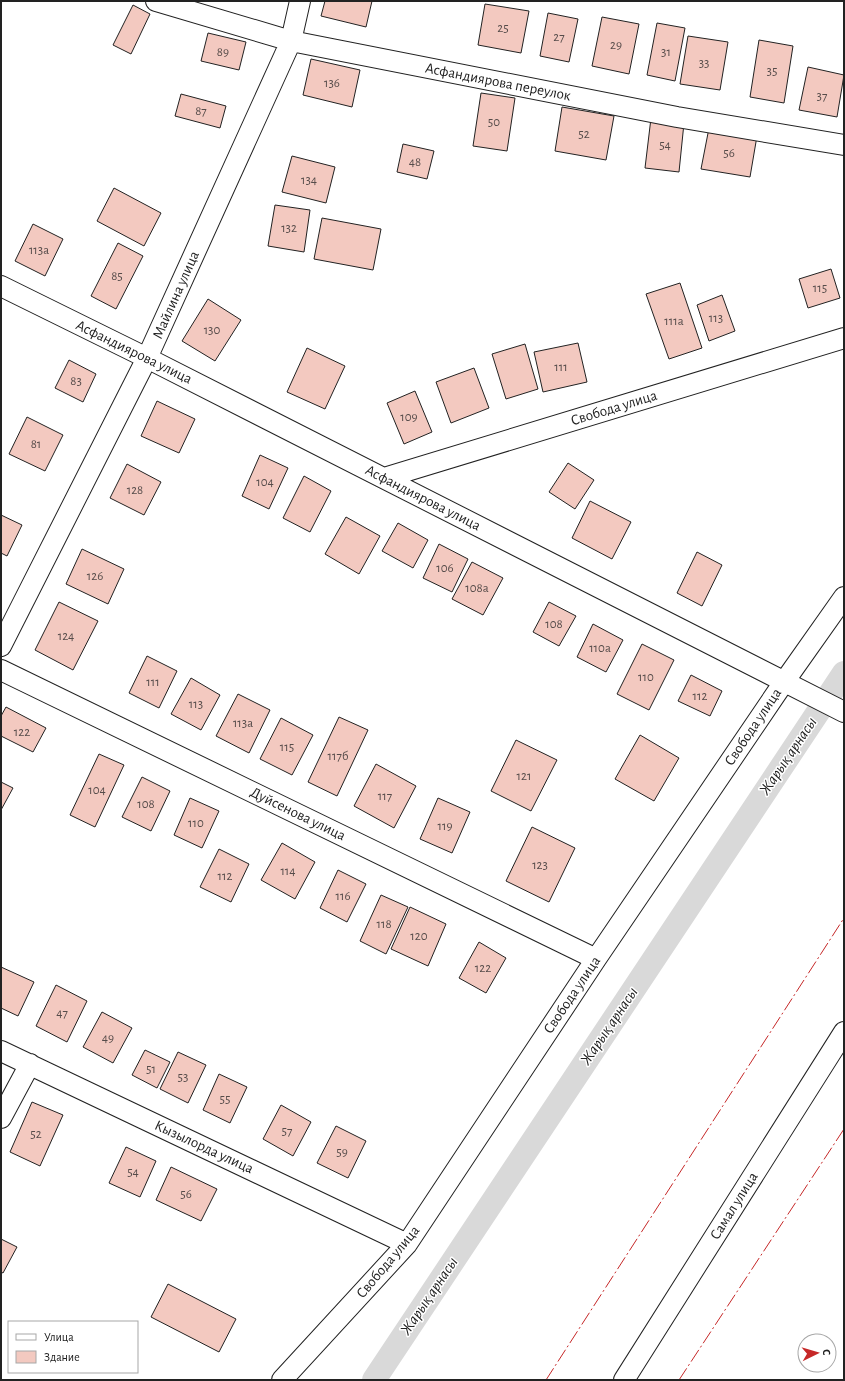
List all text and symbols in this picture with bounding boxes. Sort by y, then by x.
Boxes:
house number: 25 [497,22,509,35]
house number: 27 [553,31,565,44]
house number: 29 [610,39,622,52]
house number: 89 [217,46,229,59]
house number: 31 [661,46,671,59]
house number: 33 [699,57,709,70]
street label: Асфандиярова переулок [424,61,572,103]
house number: 35 [767,65,777,78]
house number: 136 [324,77,340,90]
house number: 37 [817,90,828,103]
house number: 87 [195,105,207,118]
house number: 50 [488,116,500,129]
house number: 52 [578,128,590,141]
house number: 54 [659,139,671,152]
house number: 56 [723,147,735,160]
house number: 48 [409,156,421,169]
house number: 134 [301,174,317,187]
house number: 132 [281,222,297,235]
house number: 113а [29,244,49,257]
street label: Майлина улица [150,249,202,341]
house number: 85 [111,270,123,283]
house number: 115 [813,282,827,295]
house number: 113 [709,312,723,325]
house number: 111а [664,315,684,328]
street label: Асфандиярова улица [73,317,195,387]
house number: 130 [204,324,220,337]
house number: 111 [554,361,568,374]
house number: 83 [70,375,82,388]
street label: Свобода улица [569,388,659,428]
house number: 109 [400,411,418,424]
house number: 81 [31,438,41,451]
street label: Асфандиярова улица [363,462,483,534]
house number: 104 [256,476,274,489]
house number: 128 [127,484,143,497]
house number: 106 [436,562,454,575]
house number: 126 [87,570,103,583]
house number: 108а [465,582,489,595]
house number: 108 [545,618,563,631]
house number: 124 [58,630,74,643]
house number: 110а [589,642,611,655]
house number: 110 [638,671,654,684]
house number: 111 [146,676,160,689]
street label: Свобода улица [722,686,784,768]
house number: 112 [693,690,708,703]
house number: 113 [189,698,203,711]
water label: Жарық арнасы [756,714,821,798]
house number: 113а [233,717,253,730]
house number: 122 [14,726,30,739]
house number: 115 [280,741,294,754]
house number: 117б [328,750,348,763]
house number: 121 [517,770,531,783]
house number: 104 [88,784,106,797]
street label: Дуйсенова улица [248,785,348,844]
house number: 117 [378,790,393,803]
house number: 108 [137,798,155,811]
house number: 110 [188,817,204,830]
house number: 119 [437,820,453,833]
house number: 123 [532,859,548,872]
house number: 114 [280,865,296,878]
house number: 112 [218,870,233,883]
house number: 116 [335,890,351,903]
house number: 118 [376,918,392,931]
house number: 120 [410,930,428,943]
street label: Свобода улица [541,954,603,1036]
house number: 122 [475,962,491,975]
water label: Жарық арнасы [577,984,642,1068]
house number: 47 [56,1007,68,1020]
house number: 49 [102,1032,114,1045]
house number: 51 [146,1063,156,1076]
house number: 53 [178,1071,188,1084]
house number: 55 [220,1093,230,1106]
street label: Кызылорда улица [152,1118,256,1177]
house number: 57 [282,1125,293,1138]
house number: 52 [30,1128,42,1141]
house number: 59 [336,1146,348,1159]
house number: 54 [127,1166,139,1179]
street label: Самал улица [707,1170,761,1242]
house number: 56 [180,1188,192,1201]
street label: Свобода улица [353,1223,423,1301]
water label: Жарық арнасы [397,1254,462,1338]
legend [8,1321,138,1373]
text: Улица [44,1331,74,1343]
north arrow [797,1333,837,1373]
text: С [821,1349,832,1356]
text: Здание [44,1351,80,1363]

